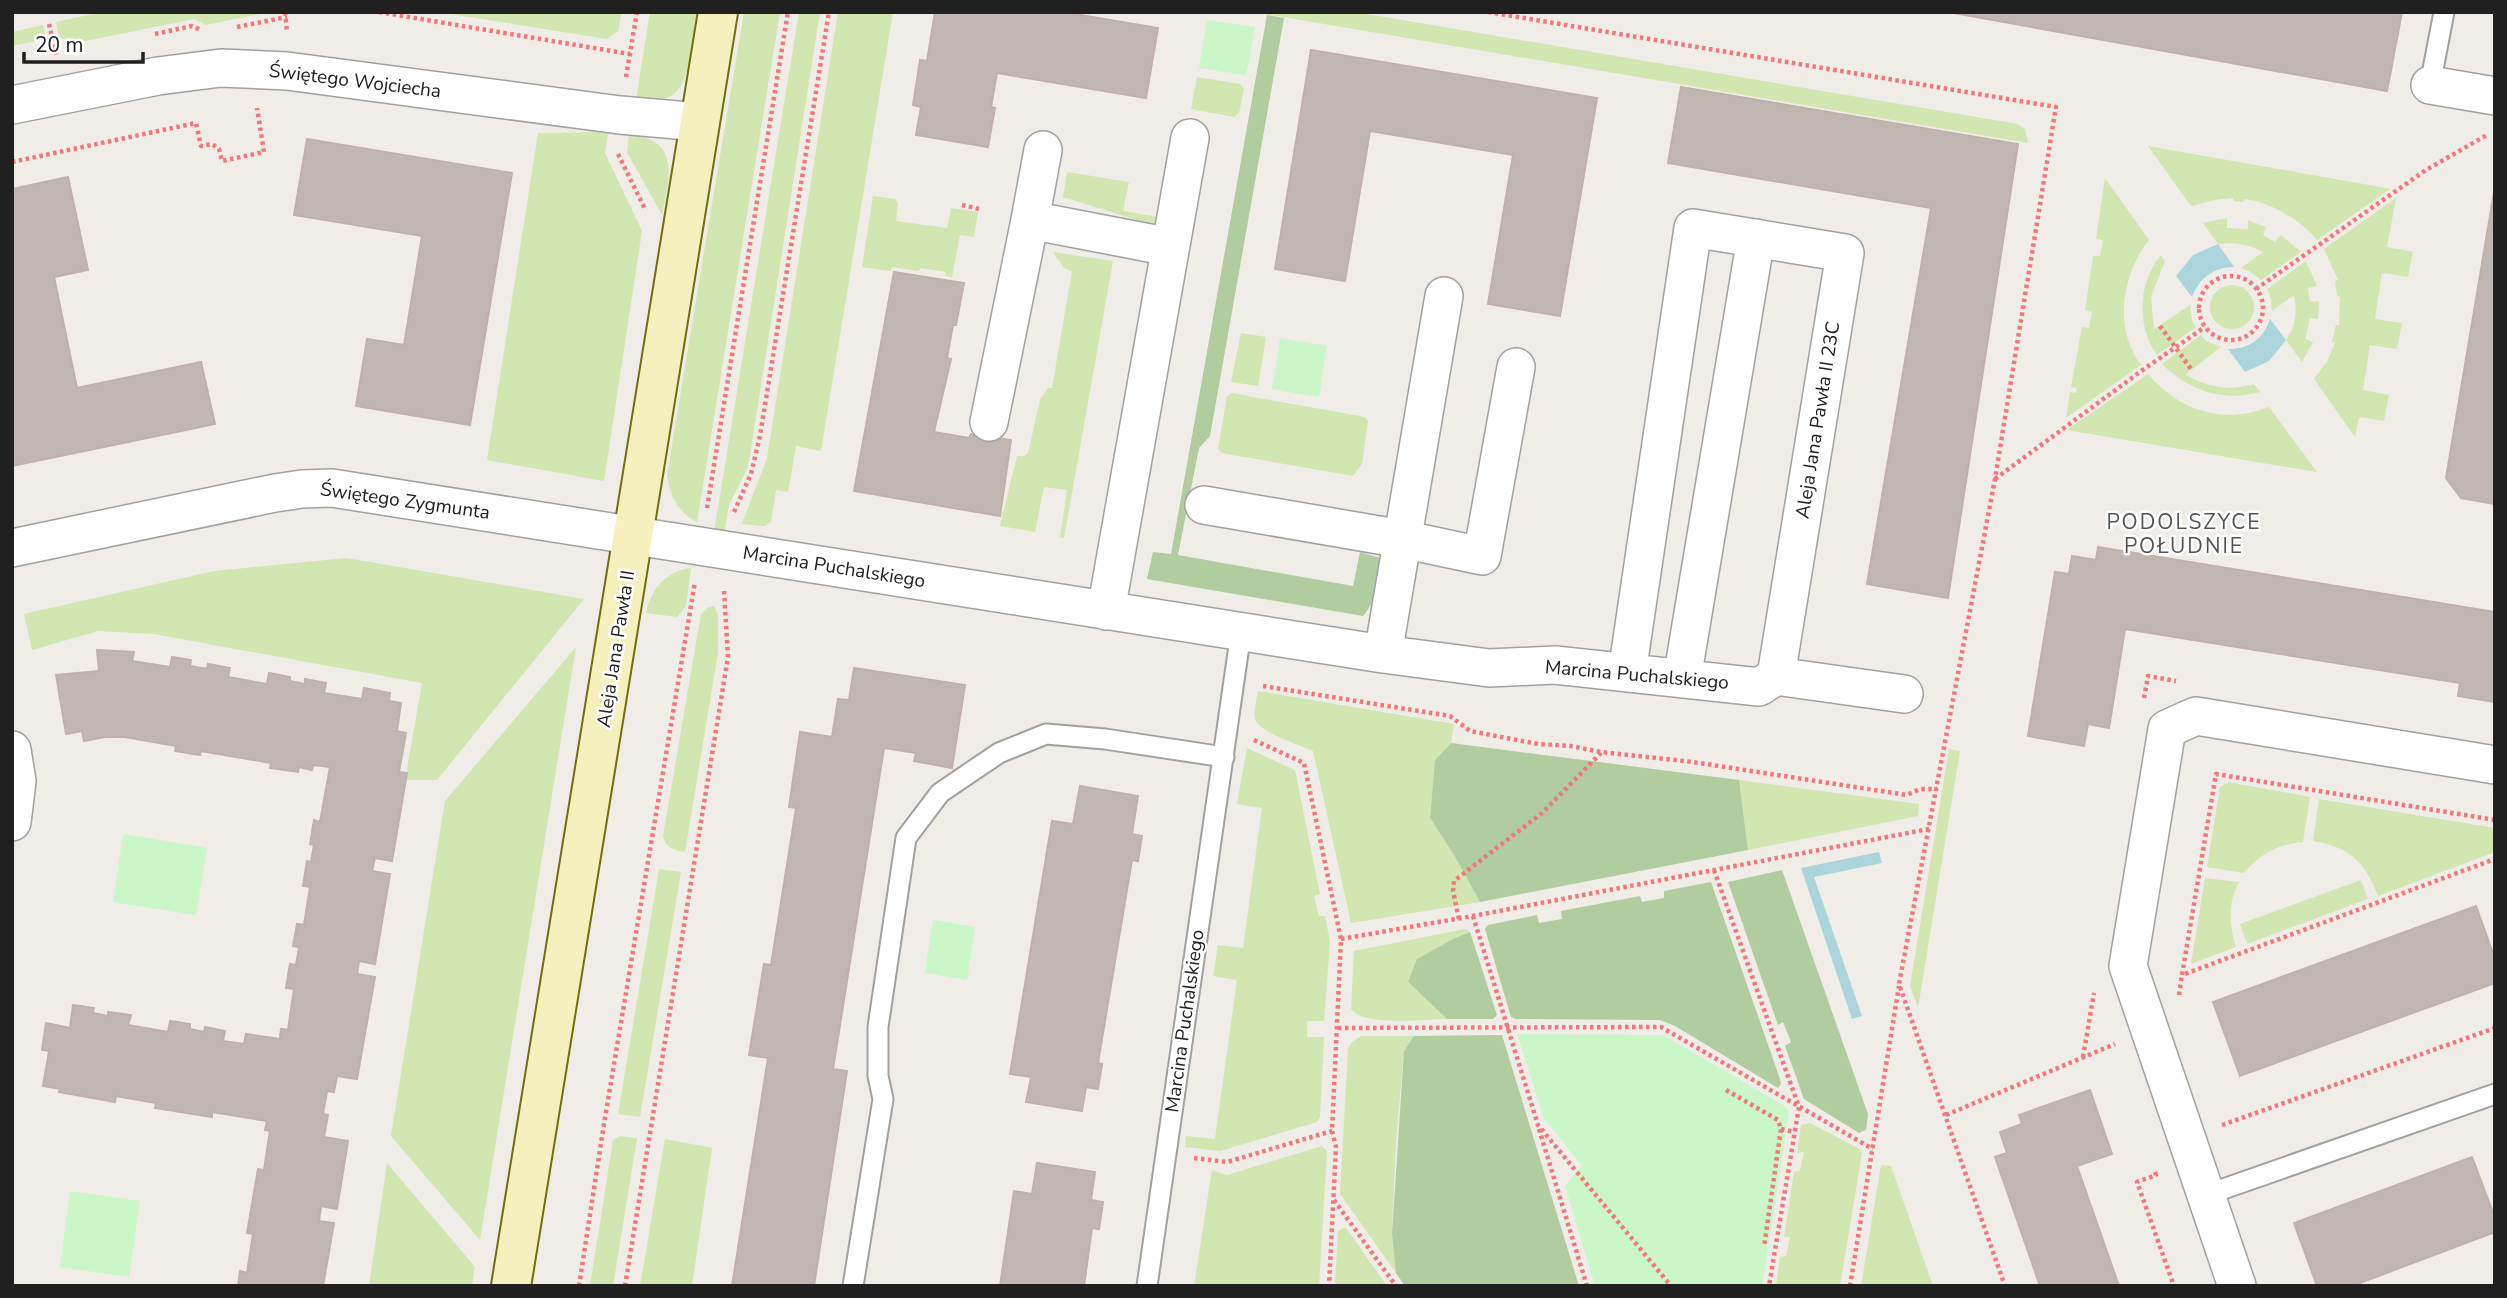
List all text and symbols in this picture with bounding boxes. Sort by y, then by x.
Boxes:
scale bar [24,21,144,65]
text: 20 m [35,31,84,59]
street label: Świętego Wojciecha [267,58,443,104]
street label: Aleja Jana Pawła II 23C [1790,320,1846,520]
street label: Świętego Zygmunta [318,476,492,526]
district label: PODOLSZYCE POŁUDNIE [2106,508,2262,560]
street label: Marcina Puchalskiego [741,540,927,594]
street label: Aleja Jana Pawła II [591,569,641,729]
street label: Marcina Puchalskiego [1544,654,1730,696]
street label: Marcina Puchalskiego [1159,928,1211,1114]

